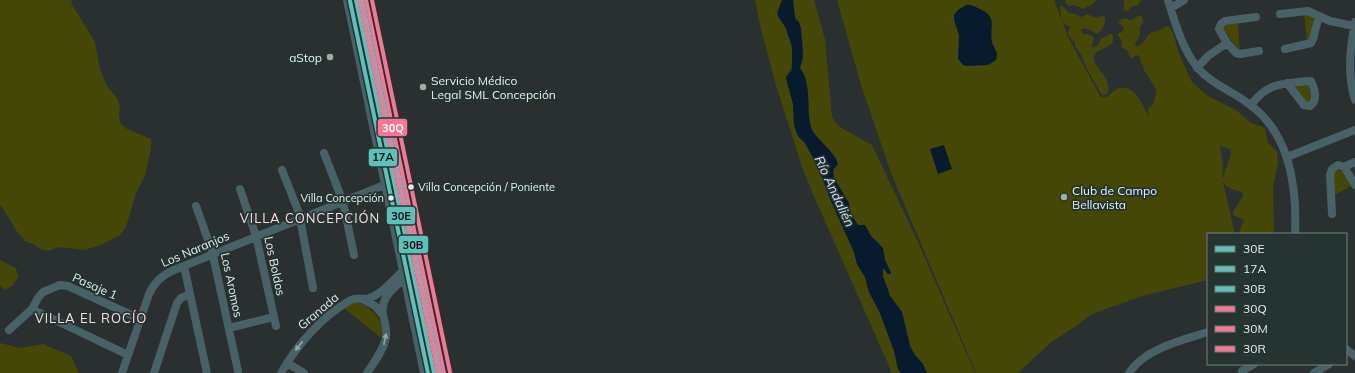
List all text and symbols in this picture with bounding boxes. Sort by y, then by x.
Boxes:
place label: aStop [289,50,322,65]
marker: aStop [325,52,335,62]
place label: Servicio Médico Legal SML Concepción [431,73,556,102]
marker: Servicio Médico Legal SML Concepción [418,82,428,92]
line badge: 30Q [377,118,408,137]
text: 30Q [382,121,404,135]
line badge: 17A [368,148,398,167]
text: 17A [372,150,394,164]
water label: Río Andalién [812,153,858,229]
place label: Villa Concepción / Poniente [418,180,555,194]
marker: Villa Concepción / Poniente [406,182,416,192]
place label: Club de Campo Bellavista [1072,183,1157,212]
place label: Villa Concepción [300,191,384,205]
marker: Club de Campo Bellavista [1059,192,1069,202]
marker: Villa Concepción [386,193,396,203]
line badge: 30E [386,206,416,225]
text: 30E [391,209,411,223]
district label: VILLA CONCEPCIÓN [240,210,380,226]
street label: Los Naranjos [159,228,231,270]
legend [1207,233,1347,365]
street label: Los Boldos [261,235,289,297]
line badge: 30B [398,235,429,254]
text: 30B [403,238,424,252]
text: 30E [1243,241,1264,256]
street label: Los Aromos [218,251,246,319]
text: 17A [1243,261,1266,276]
street label: Pasaje 1 [70,269,120,303]
text: 30B [1243,281,1266,296]
street label: Granada [294,290,342,332]
text: 30Q [1243,301,1267,316]
district label: VILLA EL ROCÍO [35,310,147,326]
text: 30M [1243,321,1268,336]
one-way arrow [382,332,388,345]
one-way arrow [294,340,303,351]
text: 30R [1243,341,1266,356]

